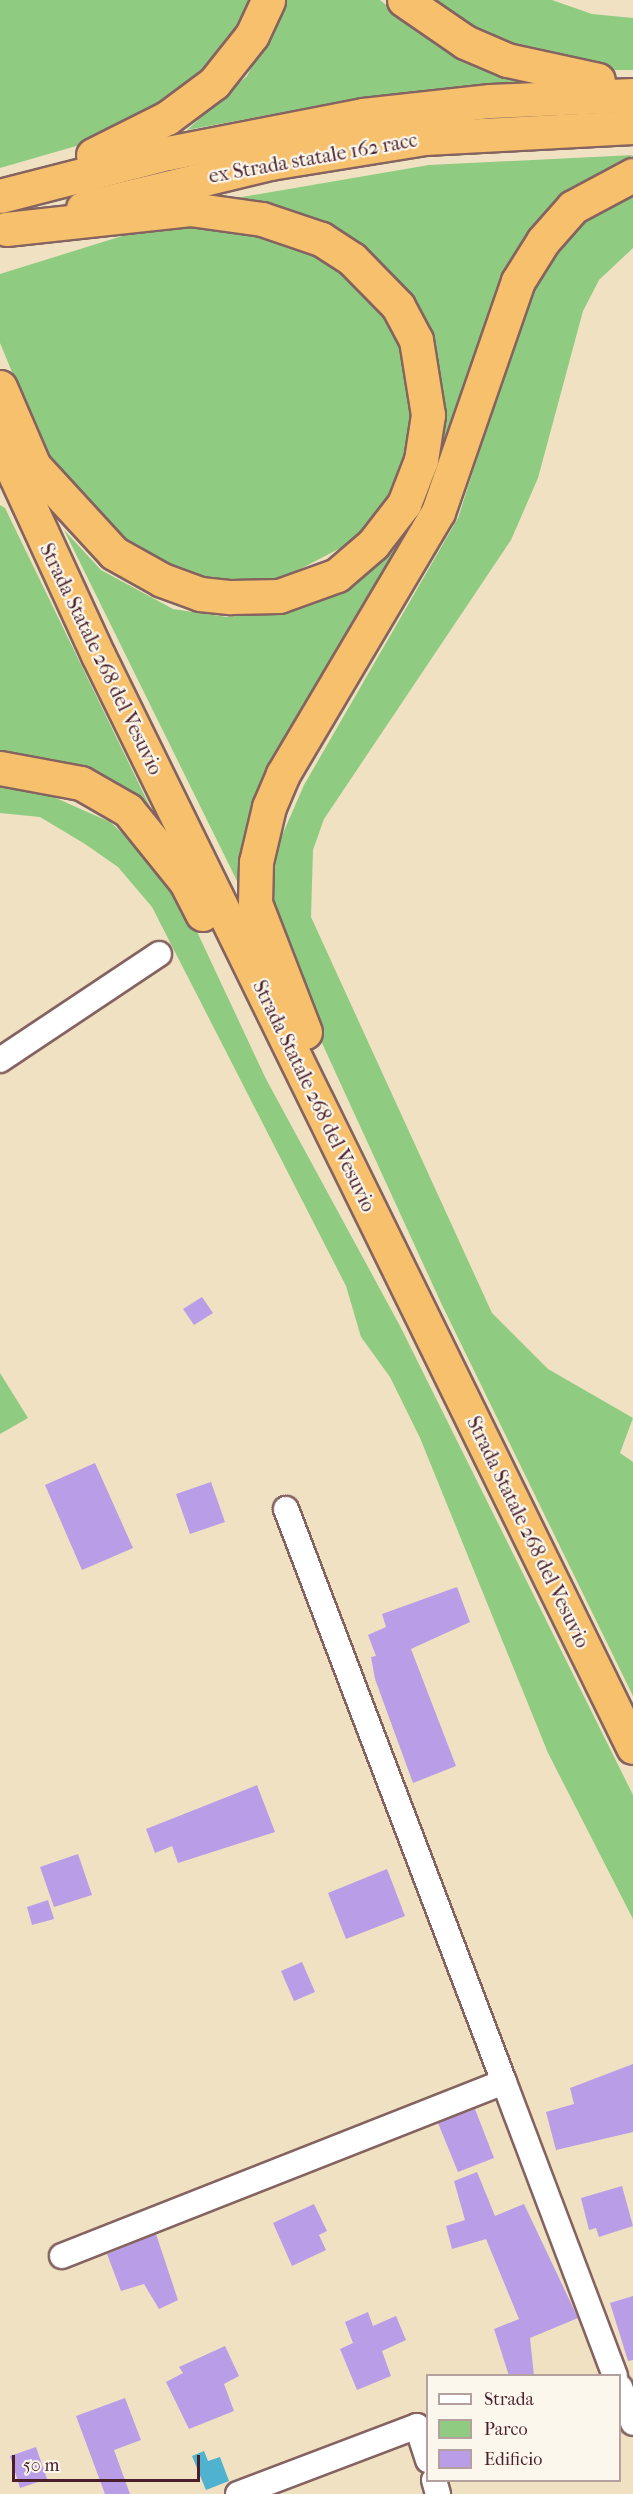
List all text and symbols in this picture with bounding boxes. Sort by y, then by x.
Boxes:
street label: ex Strada statale 162 racc [207,128,419,188]
street label: Strada Statale 268 del Vesuvio [34,539,168,779]
street label: Strada Statale 268 del Vesuvio [247,976,381,1216]
street label: Strada Statale 268 del Vesuvio [461,1412,595,1652]
legend [426,2374,621,2482]
text: Strada [484,2389,534,2410]
text: Parco [484,2419,528,2440]
scale bar [15,2443,202,2481]
text: Edificio [484,2449,542,2470]
text: 50 m [23,2455,59,2476]

